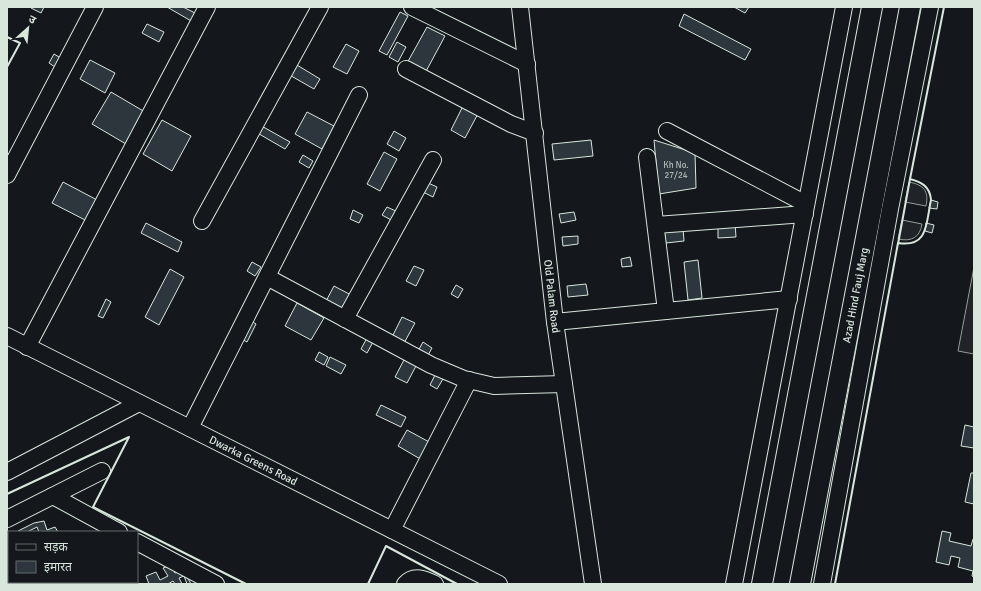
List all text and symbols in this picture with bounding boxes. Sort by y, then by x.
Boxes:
north arrow [8,8,48,48]
text: उ [26,12,39,27]
house number: Kh No. 27/24 [663,160,689,181]
street label: Azad Hind Fauj Marg [840,246,871,344]
street label: Old Palam Road [542,259,563,334]
street label: Dwarka Greens Road [207,433,300,488]
legend [8,531,138,583]
text: सड़क [44,540,69,555]
text: इमारत [44,560,73,575]

